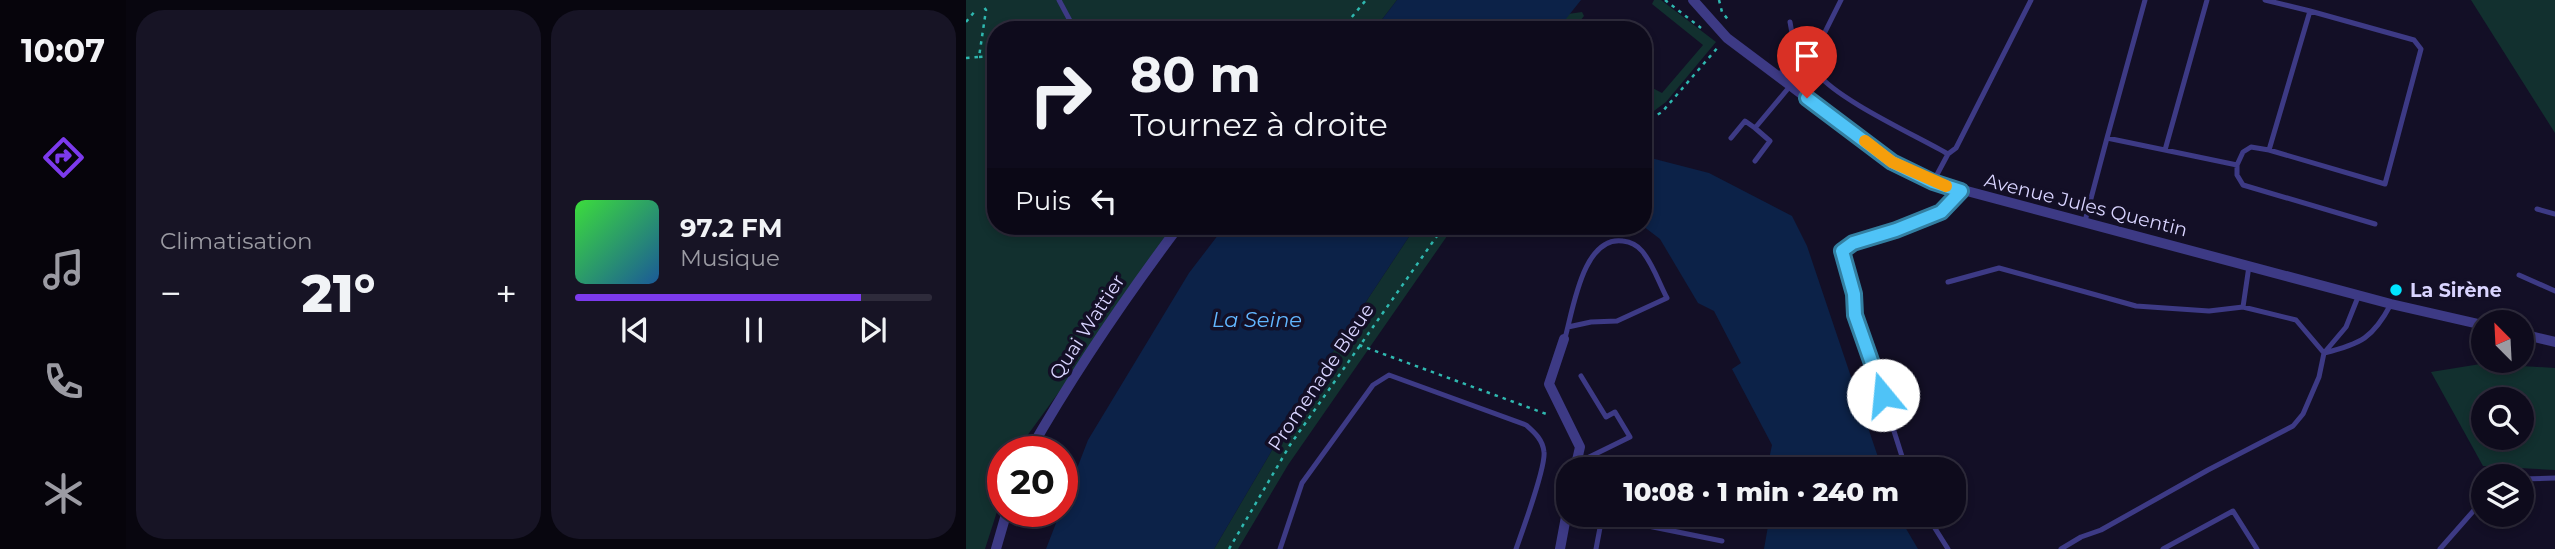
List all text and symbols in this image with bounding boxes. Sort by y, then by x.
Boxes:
pin [1777,26,1837,98]
text: 10:07 [21,31,105,70]
icon: arrive [1788,37,1826,75]
text: 80 m [1130,45,1261,104]
icon: right [1015,49,1106,140]
text: Tournez à droite [1130,105,1388,144]
icon: directions [39,133,88,182]
street label: Avenue Jules Quentin [1982,169,2190,241]
icon: left [1085,182,1123,220]
text: Puis [1015,185,1071,217]
text: 97.2 FM [680,212,783,244]
text: Climatisation [160,227,312,255]
text: Musique [680,244,780,272]
icon: music [39,245,88,294]
text: 21° [302,262,375,325]
text: − [160,270,182,317]
text: + [495,270,517,317]
street label: Quai Wattier [1044,270,1130,384]
place label: La Sirène [2410,279,2502,302]
marker: La Sirène [2388,282,2404,298]
street label: Promenade Bleue [1263,299,1379,455]
water label: La Seine [1212,307,1302,332]
north arrow [2471,310,2534,373]
map controls [2471,310,2534,527]
icon: previous [616,311,654,349]
icon: pause [735,311,773,349]
icon: next [854,311,892,349]
icon: phone [39,357,88,406]
position arrow [1846,358,1920,432]
button: search [2471,387,2534,450]
speed limit sign: 20 [987,436,1078,527]
button: layers [2471,464,2534,527]
icon: climate [39,469,88,518]
text: 10:08 · 1 min · 240 m [1623,476,1899,508]

